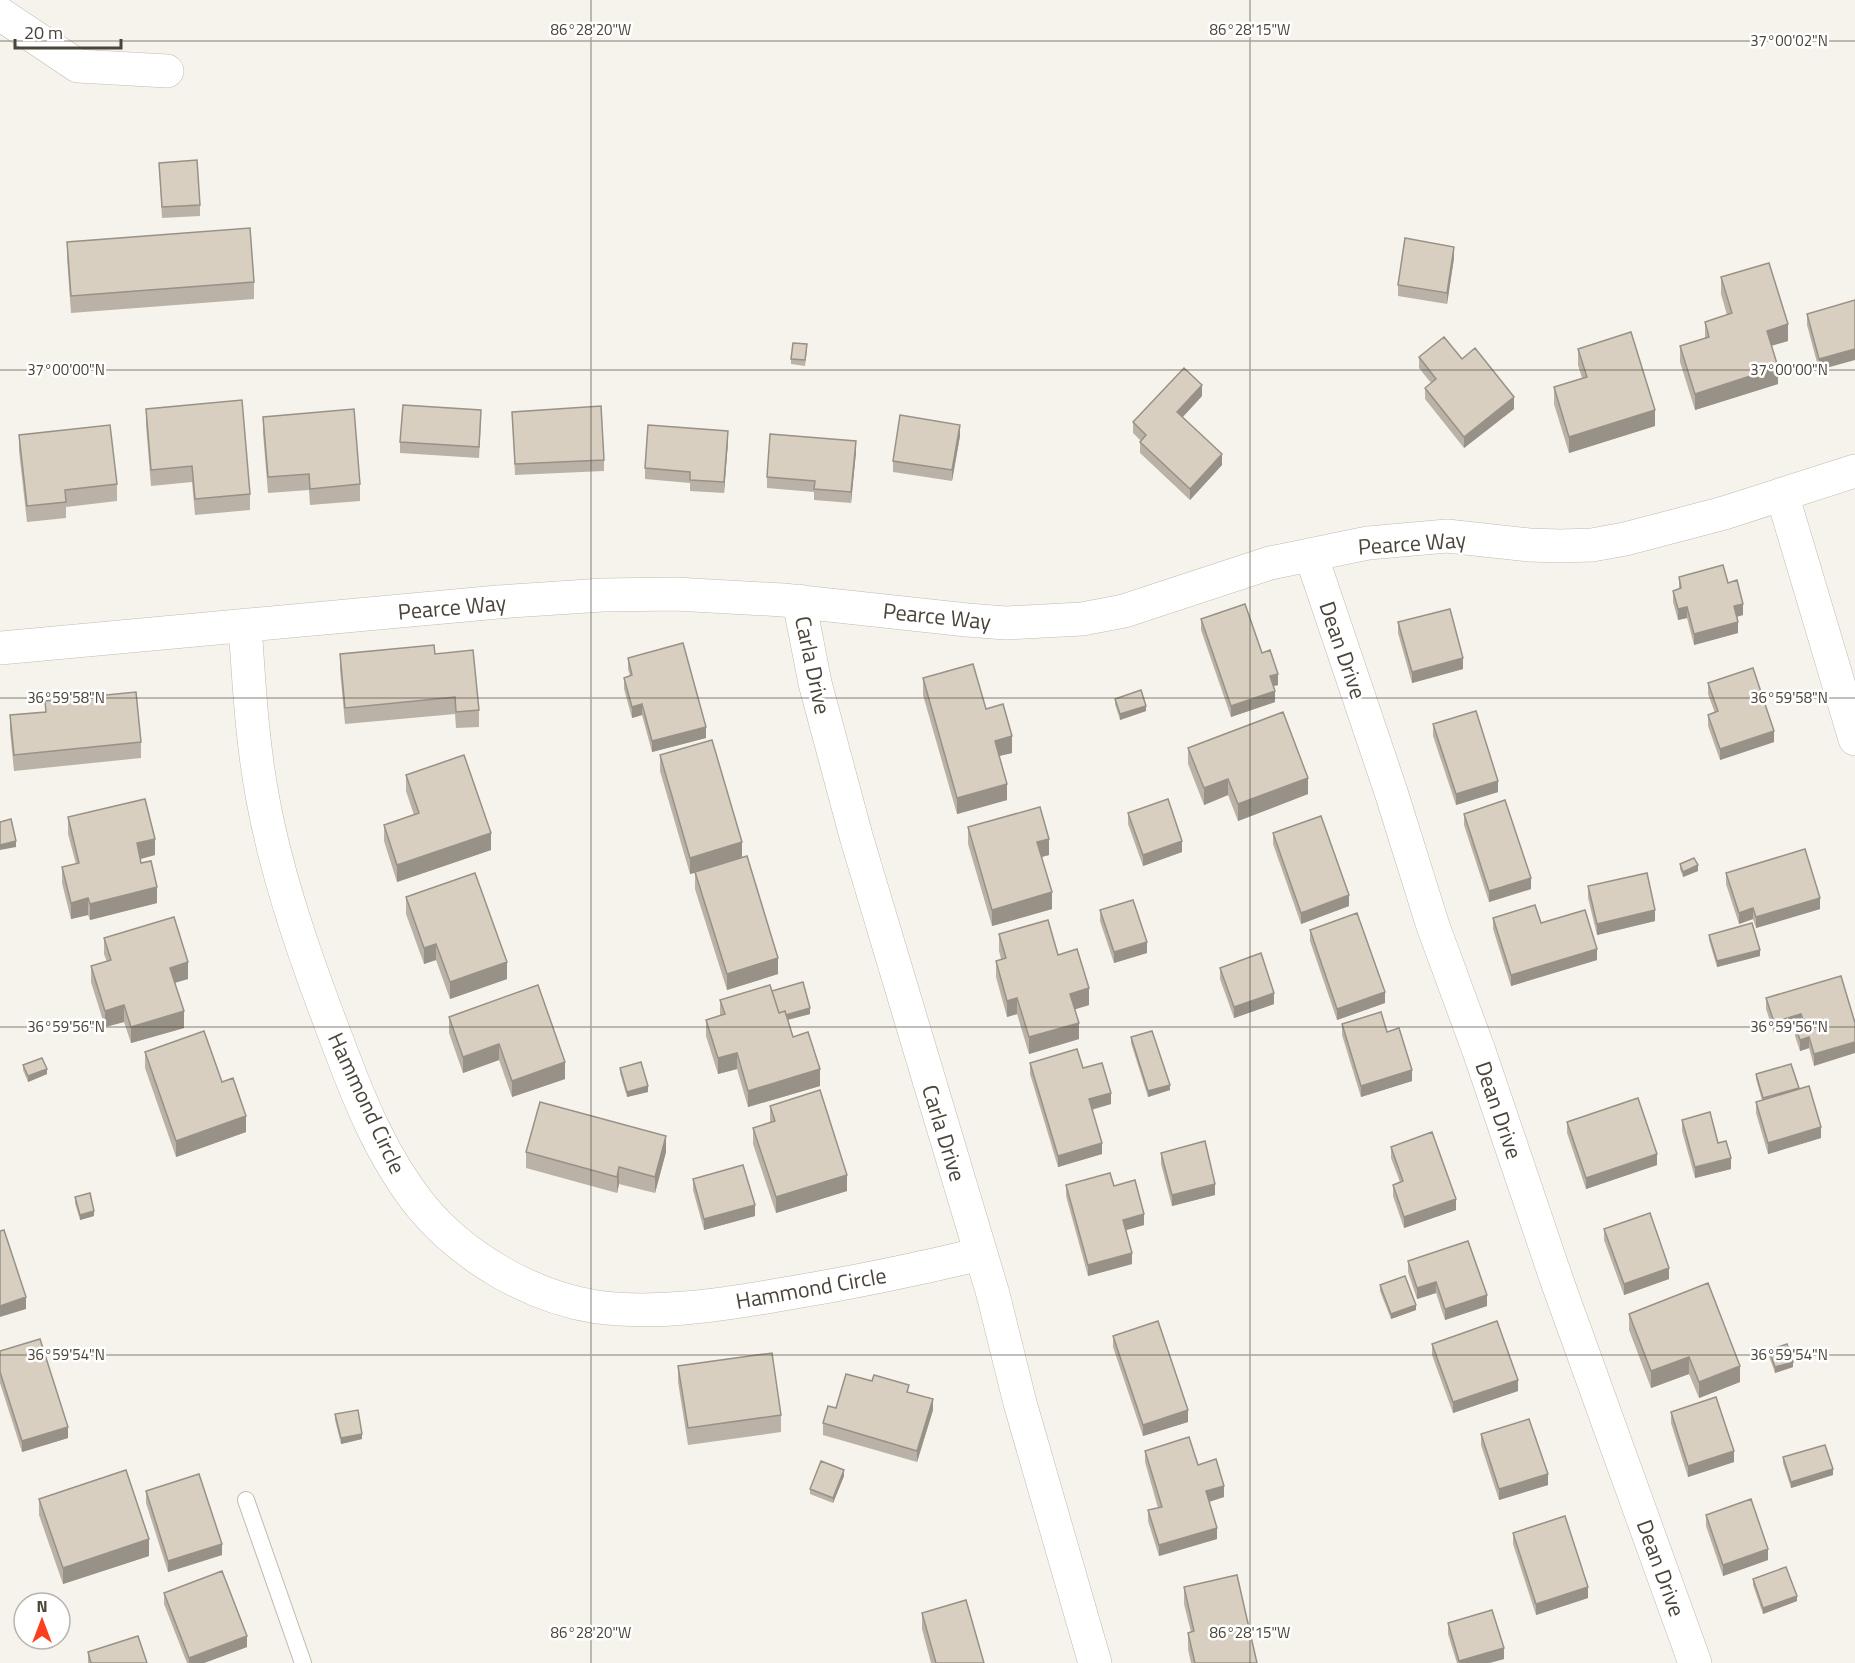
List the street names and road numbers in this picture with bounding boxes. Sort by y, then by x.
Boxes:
street label: Pearce Way [1357,522,1468,564]
street label: Pearce Way [396,585,508,629]
street label: Pearce Way [881,593,993,639]
street label: Dean Drive [1310,597,1376,703]
street label: Carla Drive [786,613,840,717]
street label: Hammond Circle [319,1027,415,1179]
street label: Dean Drive [1466,1057,1532,1163]
street label: Carla Drive [913,1080,975,1186]
street label: Hammond Circle [733,1258,889,1318]
street label: Dean Drive [1628,1515,1694,1621]

